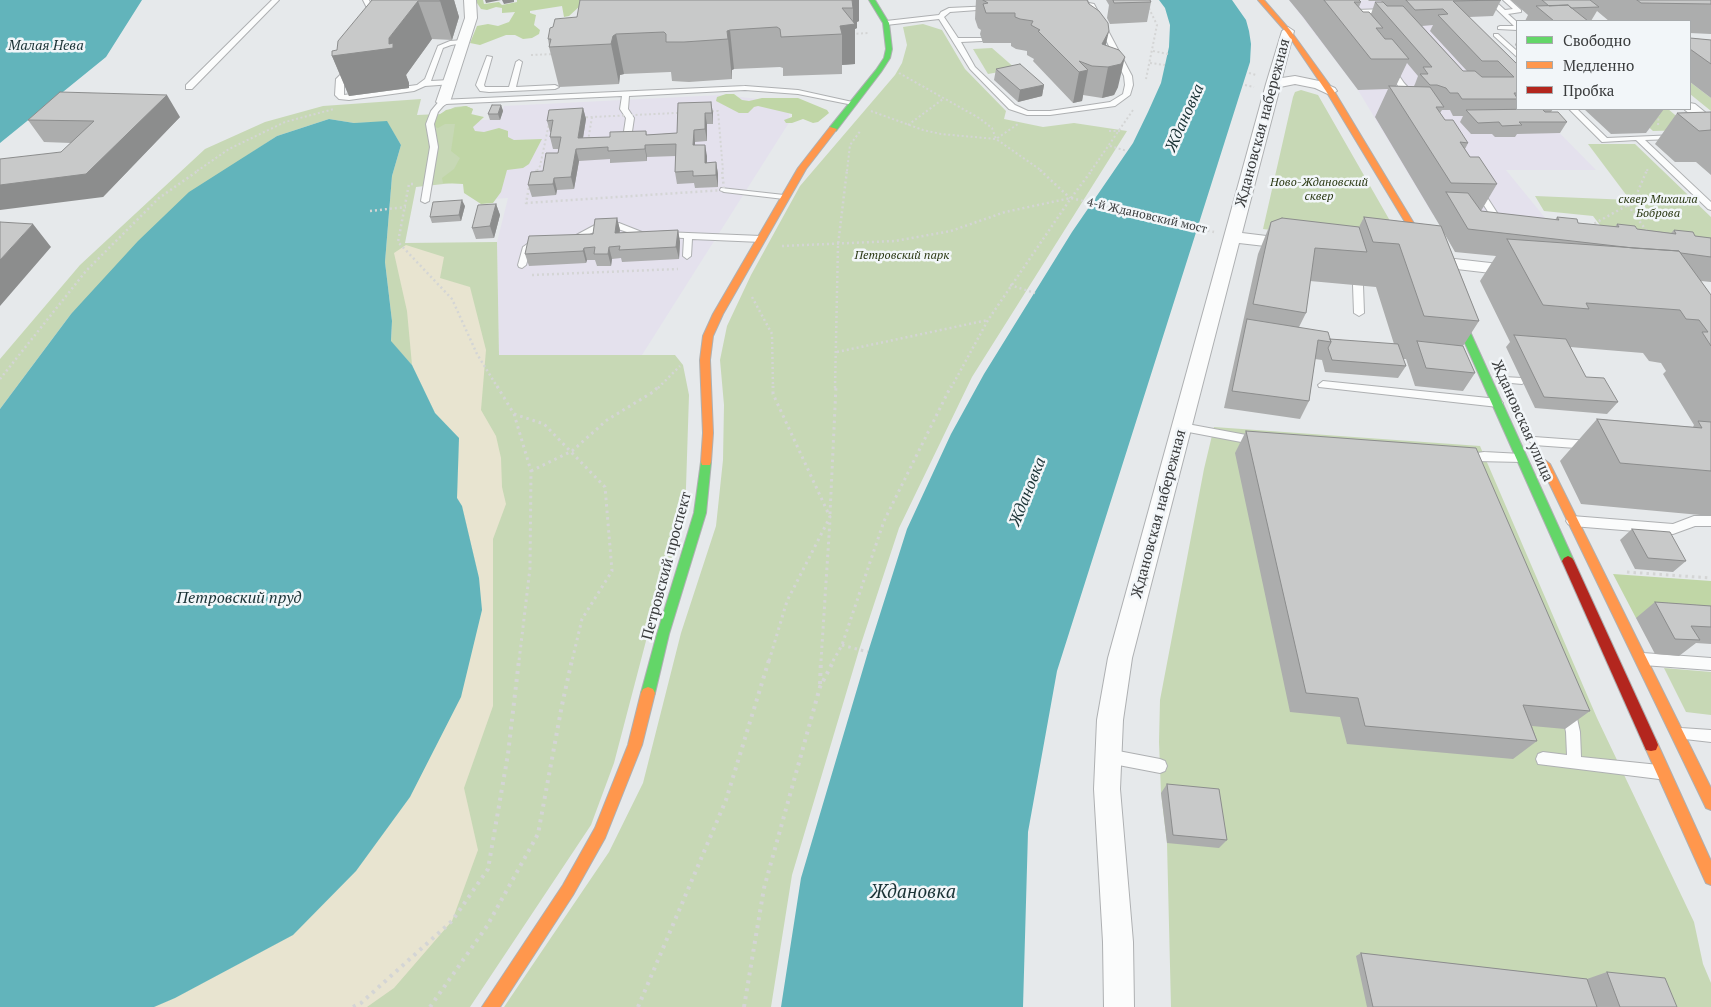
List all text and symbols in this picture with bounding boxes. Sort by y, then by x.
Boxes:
legend [1516,20,1691,110]
text: Свободно [1563,30,1631,50]
street label: Ждановская набережная [1232,37,1294,209]
water label: Малая Нева [8,38,84,54]
text: Медленно [1563,55,1634,75]
text: Пробка [1563,80,1614,100]
water label: Ждановка [1162,81,1208,155]
park label: Ново-Ждановский сквер [1270,176,1368,204]
park label: сквер Михаила Боброва [1618,193,1698,221]
street label: 4-й Ждановский мост [1086,195,1208,237]
park label: Петровский парк [855,249,949,263]
street label: Ждановская улица [1487,357,1557,485]
street label: Ждановская набережная [1128,428,1190,600]
water label: Ждановка [1006,455,1050,529]
street label: Петровский проспект [639,490,695,642]
water label: Петровский пруд [177,588,301,608]
water label: Ждановка [870,882,956,904]

